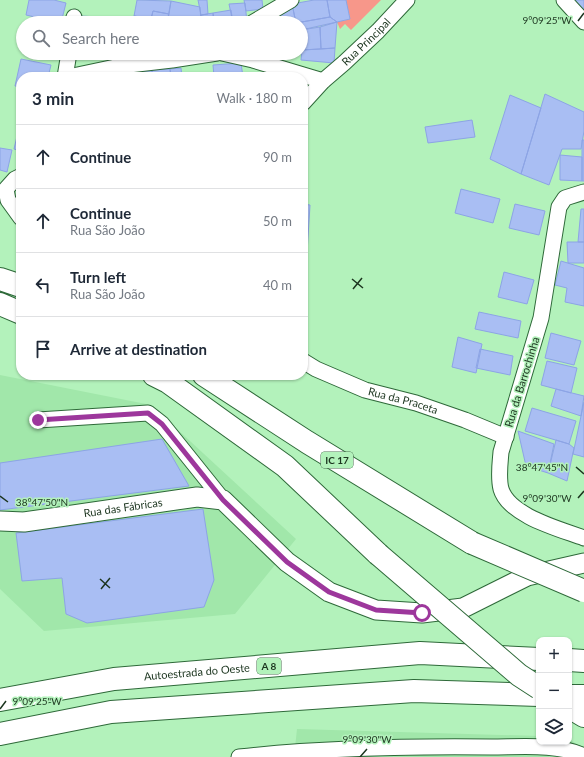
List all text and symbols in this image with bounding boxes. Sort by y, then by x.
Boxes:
text: 9°09'25"W [522,14,572,26]
street label: Rua Principal [339,15,393,68]
search box [16,16,308,60]
icon: search [30,27,52,49]
text: Search here [62,29,139,47]
text: 3 min [32,88,74,109]
text: Walk · 180 m [216,90,292,106]
icon: ahead [32,146,54,168]
text: Continue [70,148,131,166]
text: 90 m [263,149,292,165]
text: Continue [70,204,131,222]
icon: ahead [32,210,54,232]
text: 50 m [263,213,292,229]
text: Rua São João [70,222,145,238]
text: Turn left [70,268,126,286]
icon: left [32,274,54,296]
text: 40 m [263,277,292,293]
text: Rua São João [70,286,145,302]
street label: Rua da Barrochinha [502,335,541,429]
icon: arrive [32,338,54,360]
text: Arrive at destination [70,340,207,358]
street label: Rua da Praceta [367,384,440,416]
route end [29,411,47,429]
road number: IC 17 [321,452,353,468]
text: 38°47'45"N [516,461,568,473]
text: 9°09'30"W [522,492,572,504]
street label: Rua das Fábricas [83,495,163,519]
text: 38°47'50"N [16,496,68,508]
route start [413,604,431,622]
map controls [536,637,572,745]
button: + [536,637,572,673]
road number: A 8 [257,658,281,674]
street label: Autoestrada do Oeste [143,660,250,682]
button: − [536,673,572,709]
text: 9°09'25"W [12,695,62,707]
button: layers [536,709,572,745]
text: 9°09'30"W [342,733,392,745]

